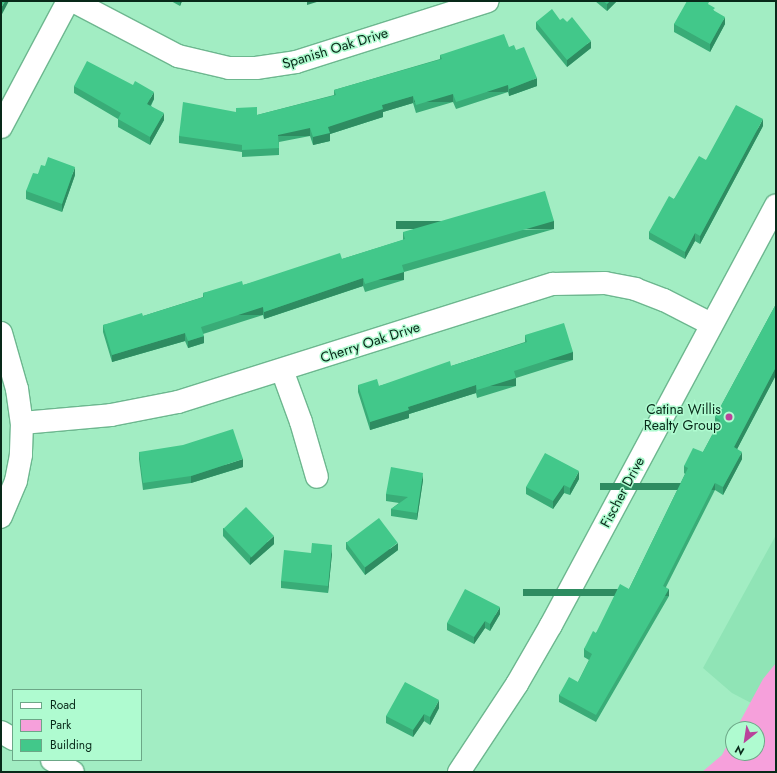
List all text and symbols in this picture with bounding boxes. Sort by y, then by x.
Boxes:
street label: Spanish Oak Drive [280,24,390,72]
street label: Cherry Oak Drive [318,318,422,366]
place label: Catina Willis Realty Group [644,401,721,434]
marker: Catina Willis Realty Group [724,412,734,422]
street label: Fischer Drive [596,454,648,530]
legend [12,689,142,761]
text: Road [50,696,76,714]
text: Park [50,716,71,734]
north arrow [725,721,765,761]
text: Building [50,736,92,754]
text: N [732,741,747,760]

